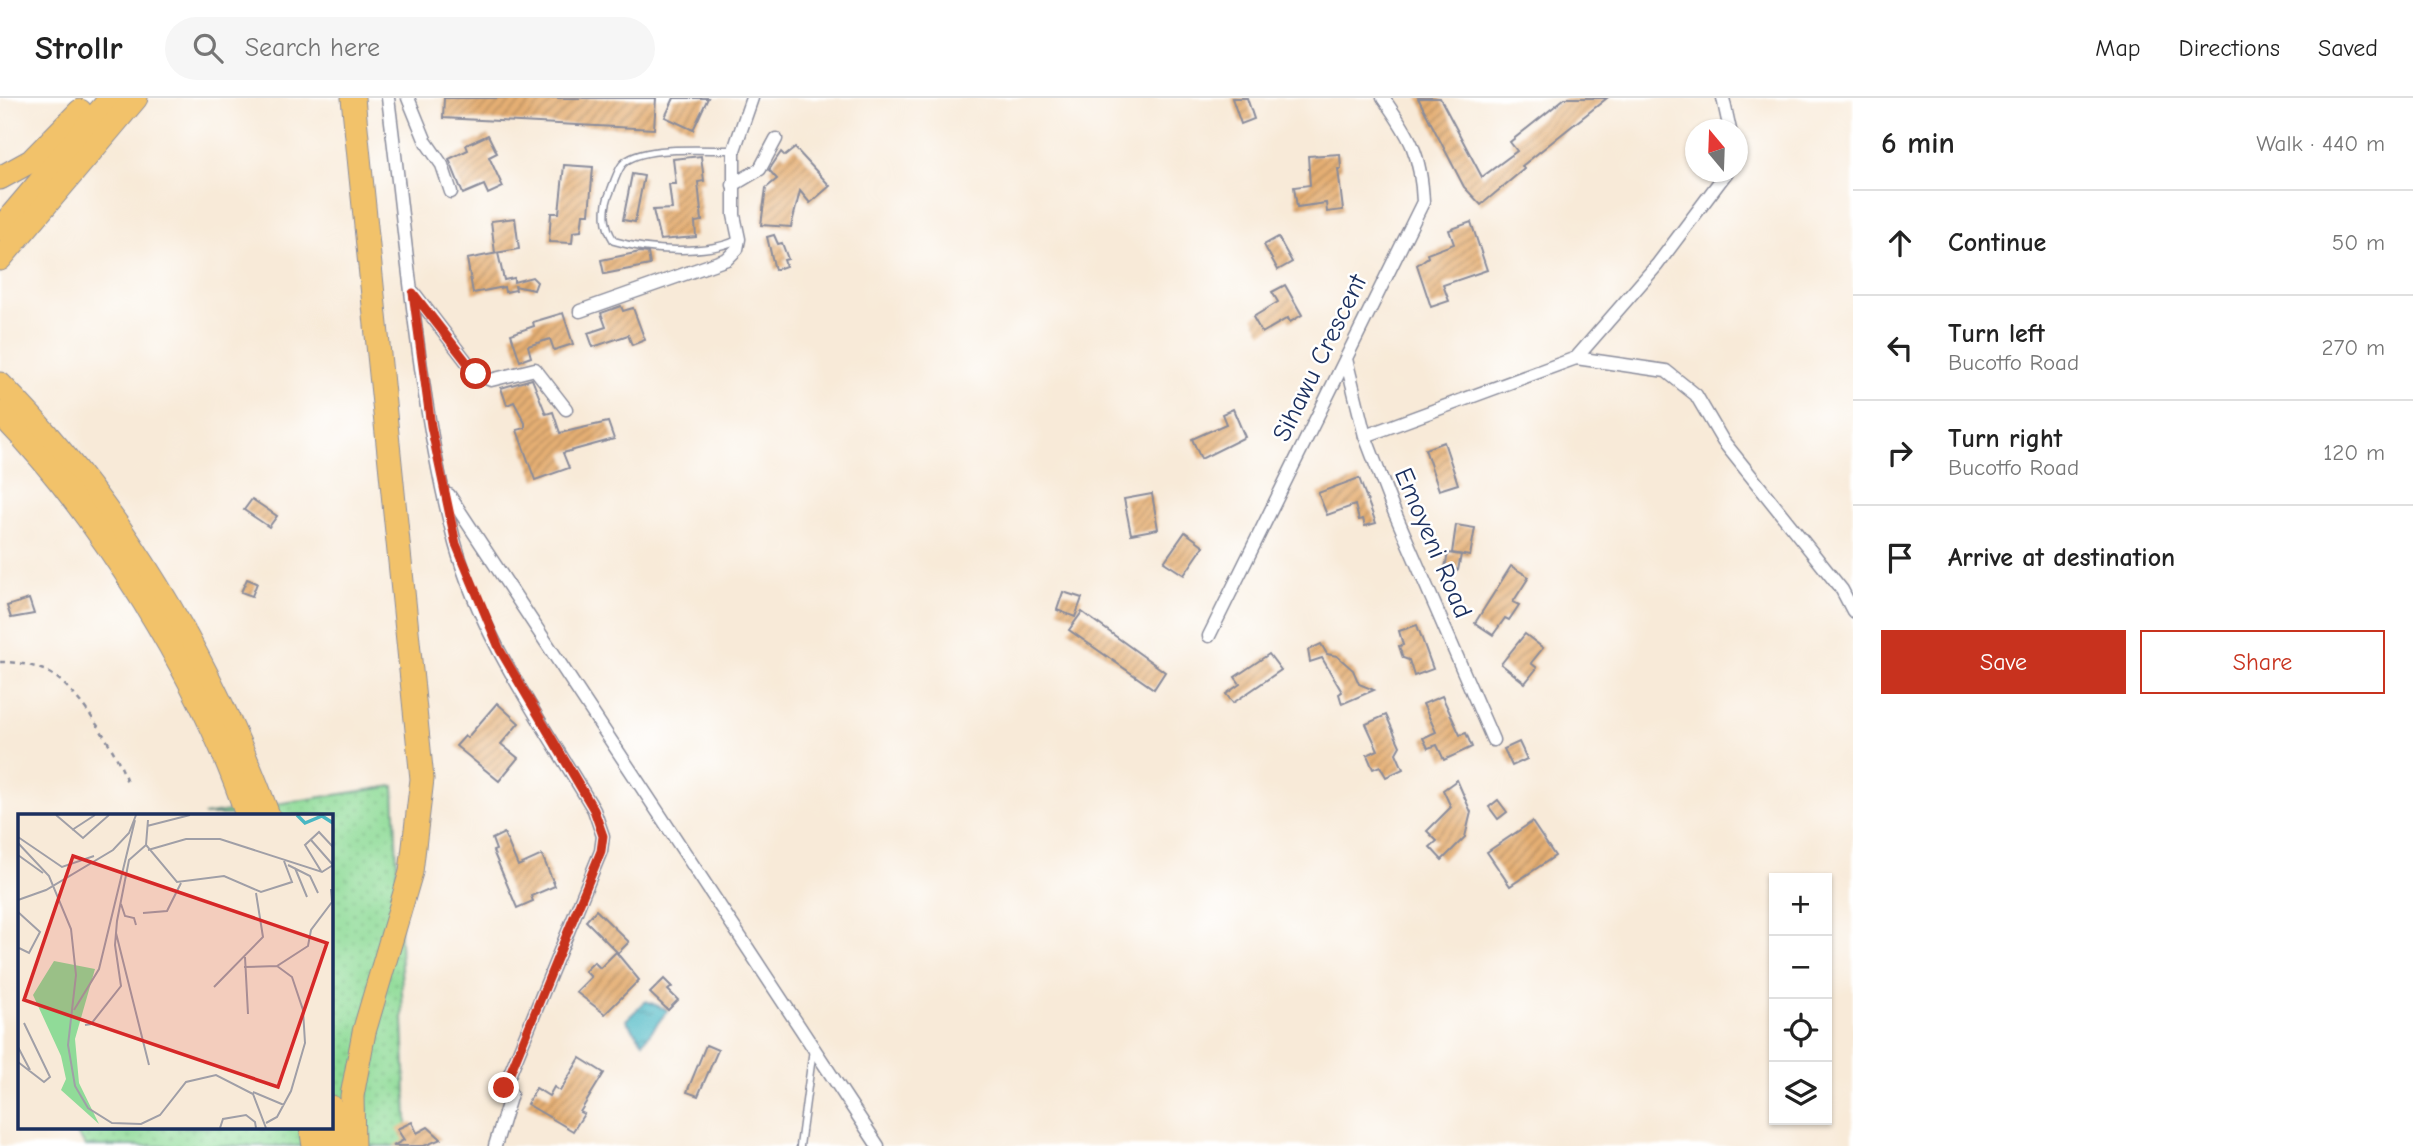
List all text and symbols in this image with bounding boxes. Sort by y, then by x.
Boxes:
search box [165,17,655,80]
text: Strollr [35,29,123,67]
icon: search [189,29,227,67]
text: Search here [245,33,380,63]
text: Map [2095,34,2141,62]
text: Directions [2179,34,2280,62]
text: Saved [2318,34,2378,62]
north arrow [1685,119,1748,182]
text: 6 min [1881,126,1955,161]
text: Walk · 440 m [2256,130,2385,157]
icon: ahead [1881,224,1919,262]
text: Continue [1948,228,2046,258]
text: 50 m [2332,229,2385,256]
street label: Sihawu Crescent [1267,268,1374,446]
text: Turn left [1948,319,2045,349]
icon: left [1881,329,1919,367]
text: 270 m [2321,334,2385,361]
text: Bucotfo Road [1948,349,2079,376]
route start [460,358,491,389]
text: Turn right [1948,424,2062,454]
icon: right [1881,434,1919,472]
text: 120 m [2323,439,2385,466]
text: Bucotfo Road [1948,454,2079,481]
street label: Emoyeni Road [1388,463,1478,623]
icon: arrive [1881,539,1919,577]
text: Arrive at destination [1948,543,2175,573]
button: Save [1881,630,2126,694]
button: Share [2140,630,2385,694]
inset map [18,814,332,1128]
map controls [1769,873,1832,1125]
button: + [1769,873,1832,936]
button: − [1769,936,1832,999]
button: locate [1769,999,1832,1062]
button: layers [1769,1062,1832,1125]
route end [488,1072,519,1103]

